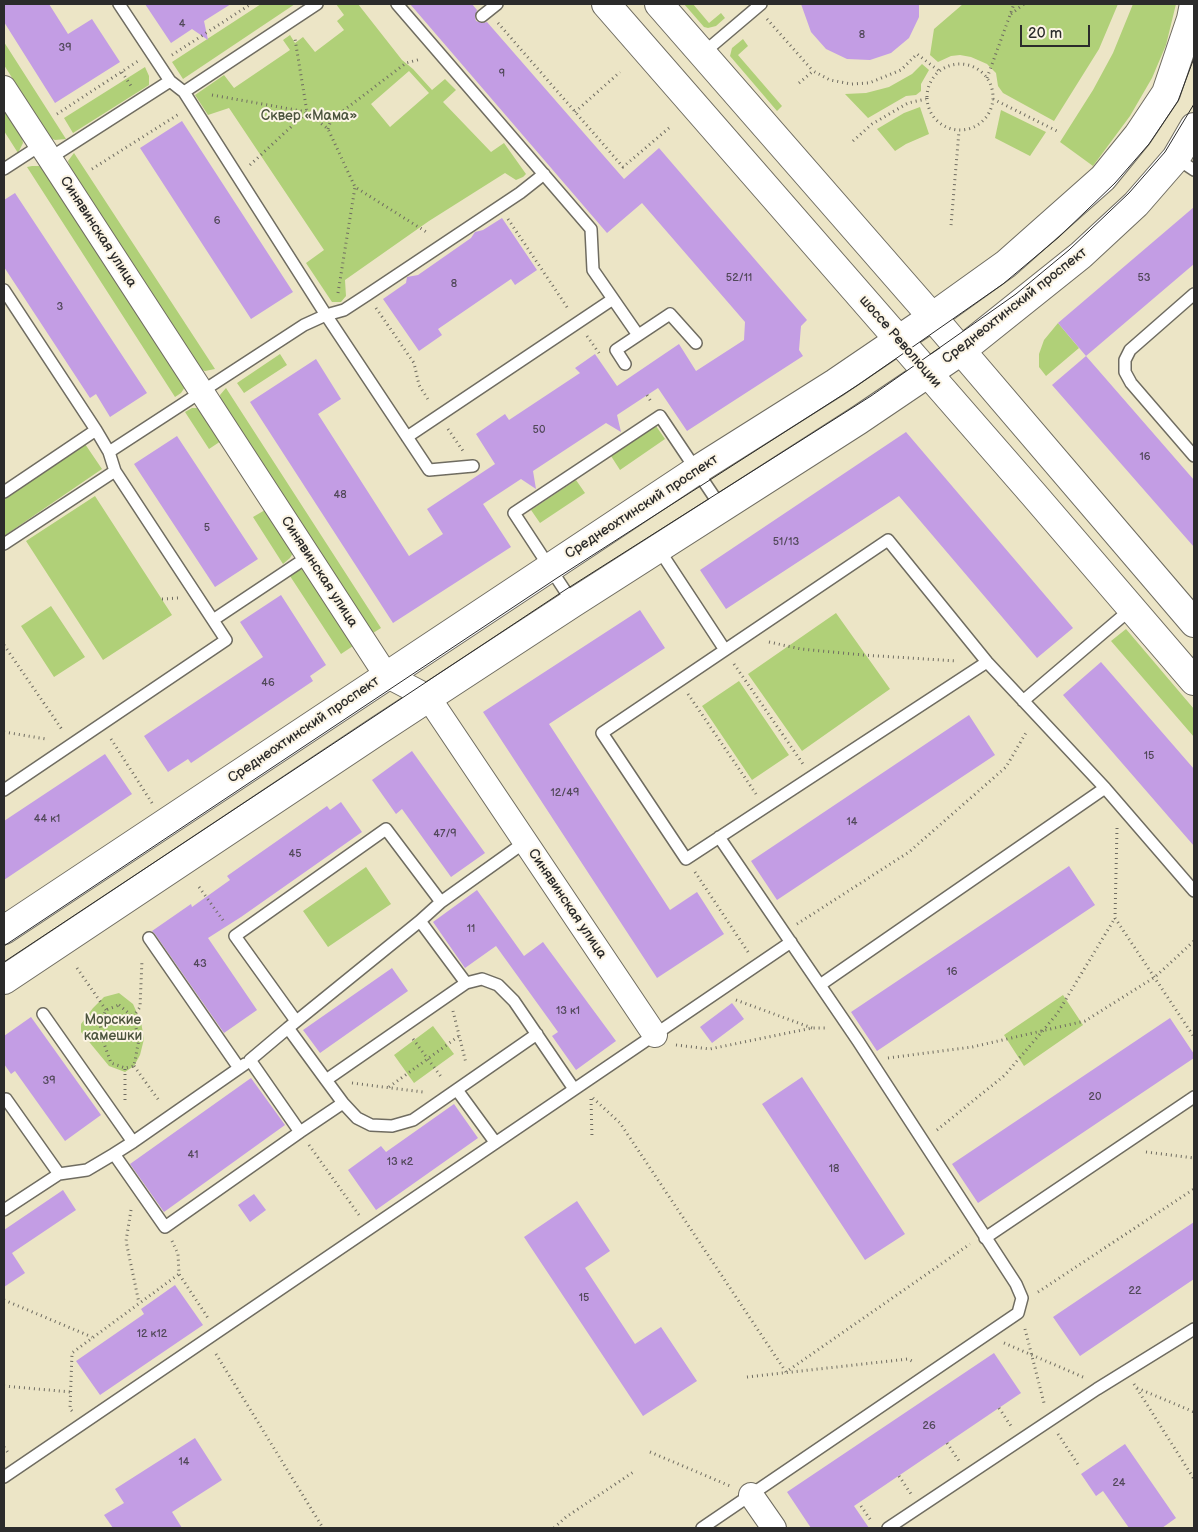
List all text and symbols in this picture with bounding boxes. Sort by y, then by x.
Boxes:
scale bar [1023,15,1093,47]
house number: 4 [179,17,185,31]
text: 20 m [1028,24,1062,43]
house number: 8 [859,28,865,42]
house number: 39 [58,41,72,55]
house number: 9 [499,67,505,81]
park label: Сквер «Мама» [261,108,357,124]
street label: Синявинская улица [56,173,140,291]
house number: 6 [214,214,220,228]
street label: Среднеохтинский проспект [939,244,1091,368]
house number: 52/11 [726,271,752,285]
house number: 53 [1137,271,1151,285]
house number: 8 [451,277,457,291]
street label: шоссе Революции [855,292,945,392]
house number: 3 [57,300,63,314]
house number: 50 [533,423,545,437]
house number: 16 [1140,450,1150,464]
street label: Среднеохтинский проспект [562,451,722,563]
house number: 48 [333,488,347,502]
street label: Синявинская улица [277,513,361,631]
house number: 5 [204,521,210,535]
house number: 51/13 [773,535,799,549]
street label: Среднеохтинский проспект [225,673,383,787]
house number: 46 [261,676,275,690]
house number: 15 [1144,749,1154,763]
house number: 12/49 [551,786,579,800]
house number: 44 к1 [34,812,60,826]
house number: 14 [847,815,857,829]
house number: 47/9 [433,827,457,841]
street label: Синявинская улица [524,846,610,962]
house number: 45 [288,847,302,861]
house number: 11 [467,922,475,936]
house number: 43 [193,957,207,971]
house number: 16 [947,965,957,979]
house number: 13 к1 [556,1004,580,1018]
park label: Морские камешки [84,1012,142,1044]
house number: 39 [42,1074,56,1088]
house number: 20 [1089,1090,1101,1104]
house number: 41 [188,1148,198,1162]
house number: 13 к2 [387,1155,413,1169]
house number: 18 [829,1162,839,1176]
house number: 22 [1129,1284,1141,1298]
house number: 15 [579,1291,589,1305]
house number: 12 к12 [137,1327,167,1341]
house number: 26 [922,1419,936,1433]
house number: 14 [179,1455,189,1469]
house number: 24 [1112,1476,1126,1490]

